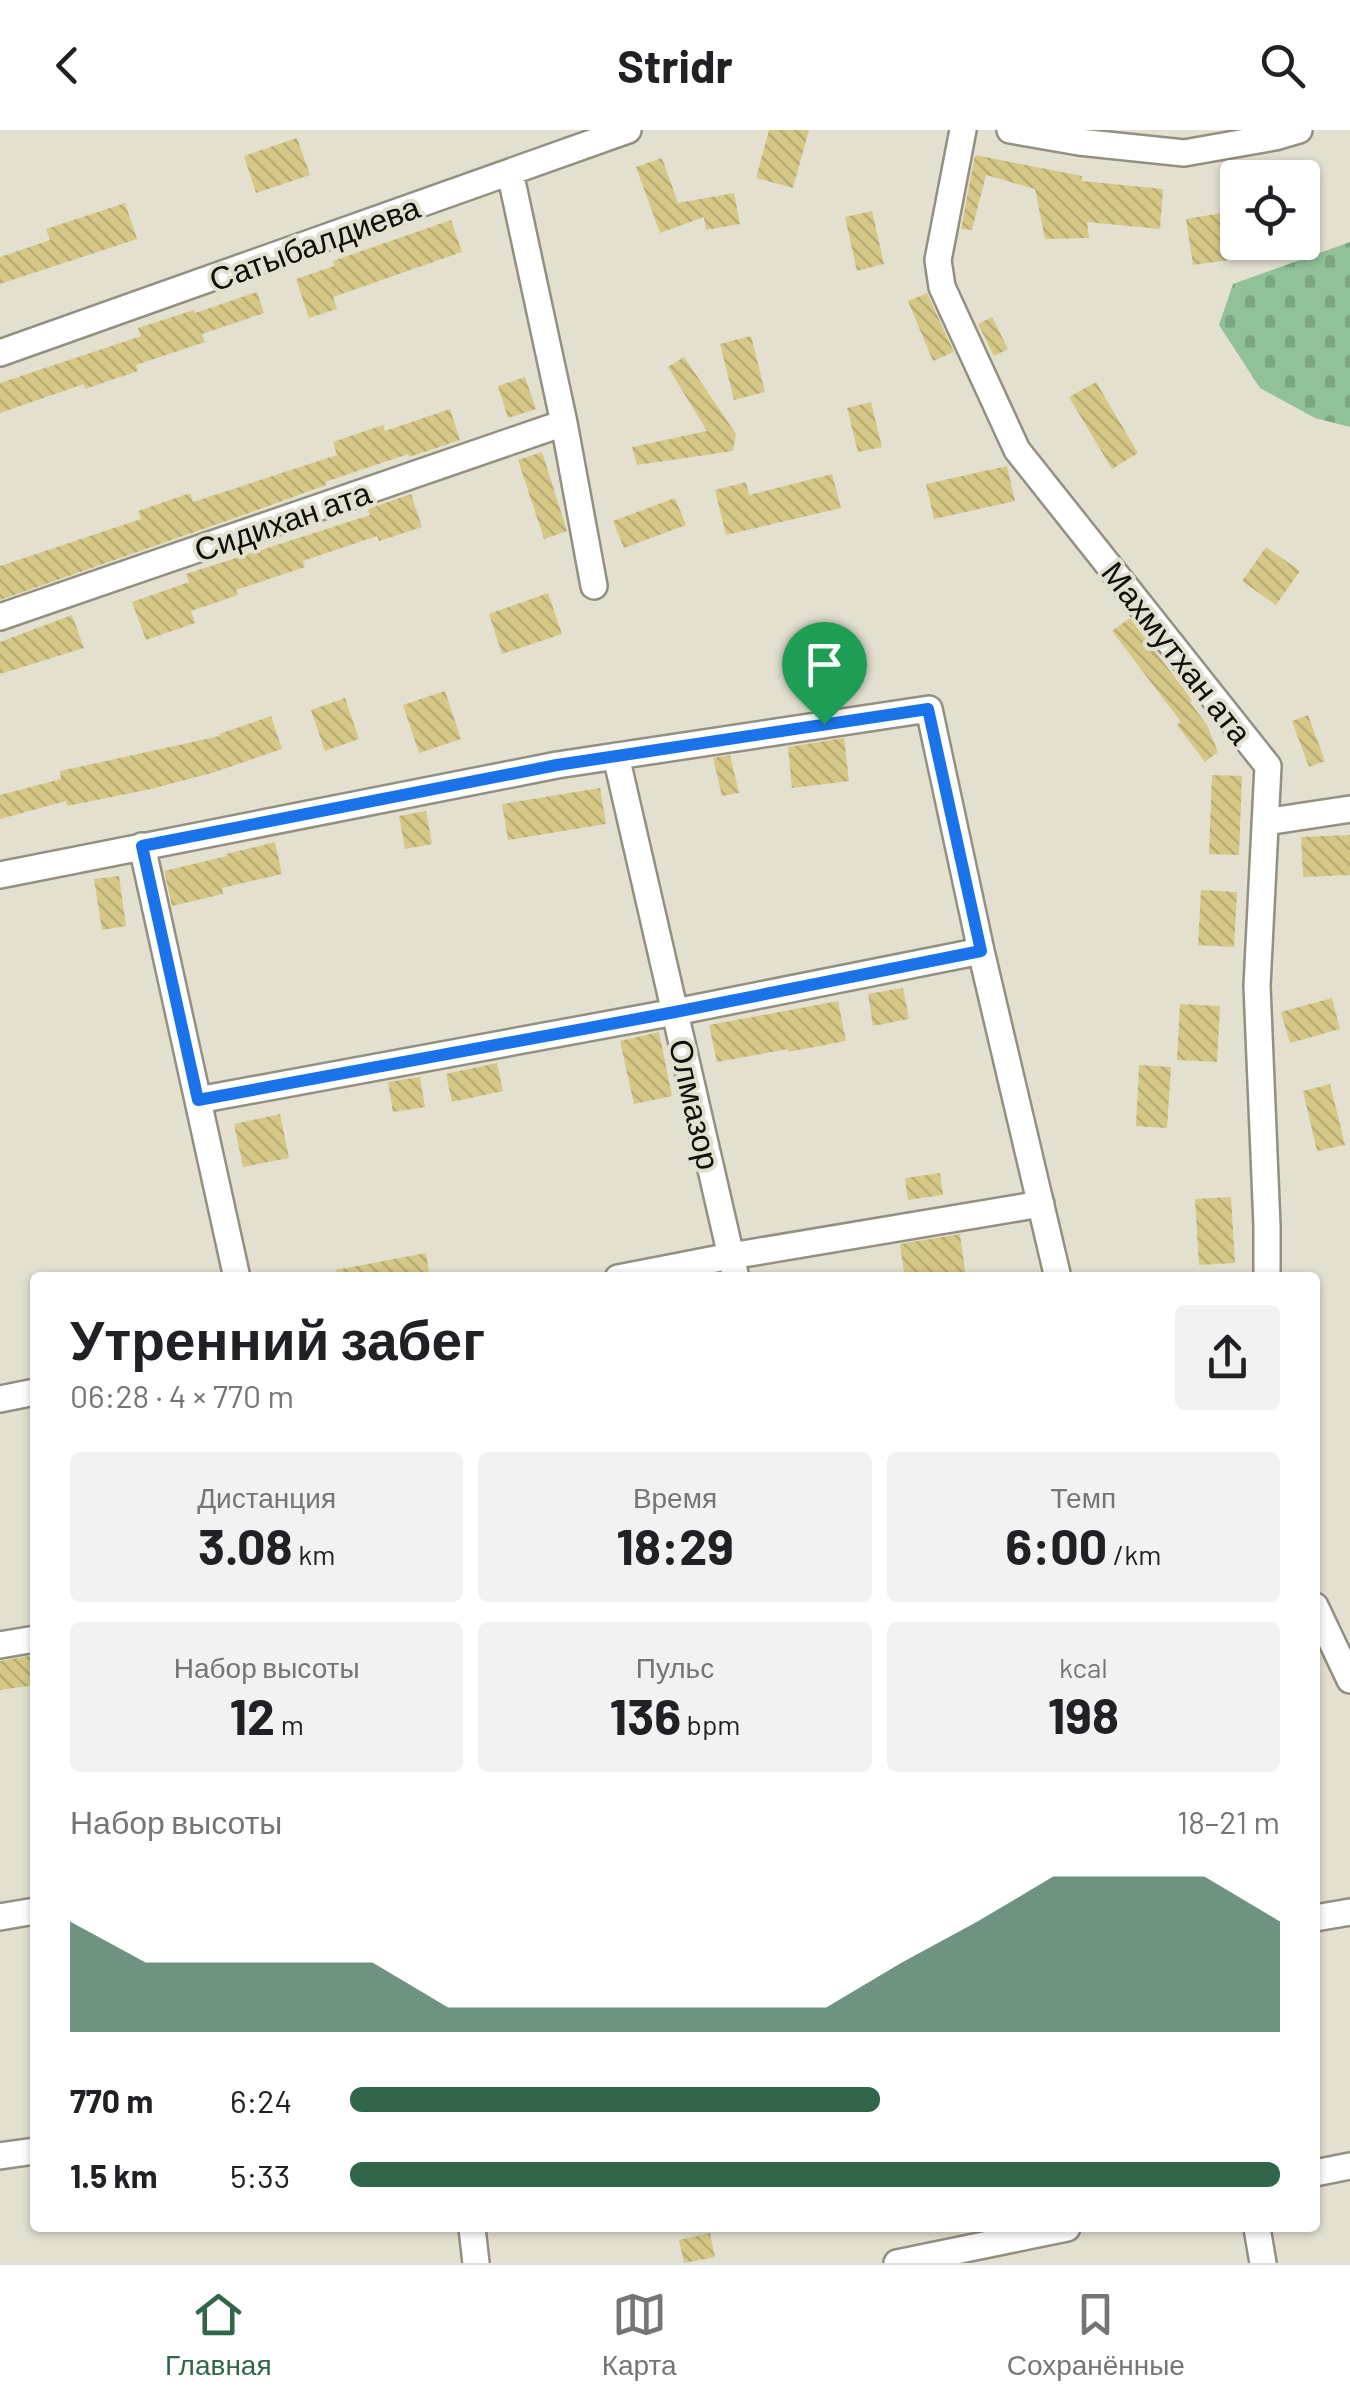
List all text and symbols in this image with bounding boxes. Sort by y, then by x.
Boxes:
icon: back [40,38,95,93]
text: Stridr [617,38,733,92]
icon: search [1255,38,1310,93]
map controls [1220,160,1320,260]
button: locate [1220,160,1320,260]
street label: Сатыбалдиева [204,186,425,299]
street label: Сидихан ата [189,472,376,569]
street label: Махмутхан ата [1094,553,1261,751]
pin [782,622,867,725]
icon: arrive [797,637,852,692]
street label: Олмазор [662,1035,729,1173]
text: Утренний забег [70,1305,485,1371]
button: share [1175,1305,1280,1410]
text: 06:28 · 4 × 770 m [70,1376,294,1414]
text: Дистанция [197,1480,336,1514]
text: Время [633,1480,717,1514]
text: Темп [1051,1480,1116,1514]
text: 3.08 [198,1515,293,1575]
text: 18:29 [616,1515,734,1575]
text: 6:00 [1005,1515,1107,1575]
text: km [293,1537,335,1571]
text: /km [1107,1537,1161,1571]
text: Набор высоты [174,1650,360,1684]
text: Пульс [636,1650,714,1684]
text: kcal [1059,1650,1108,1684]
text: 198 [1048,1684,1119,1744]
text: 12 [229,1685,275,1745]
text: 136 [609,1685,681,1745]
text: m [275,1707,304,1741]
text: bpm [681,1707,741,1741]
text: Набор высоты [70,1802,282,1840]
text: 18–21 m [1177,1802,1280,1840]
text: 770 m [70,2081,153,2119]
text: 6:24 [230,2081,292,2119]
text: 1.5 km [70,2156,157,2194]
text: 5:33 [230,2156,290,2194]
tab: Главная [165,2287,272,2382]
tab: Карта [602,2287,677,2382]
tab: Сохранённые [1007,2287,1185,2382]

